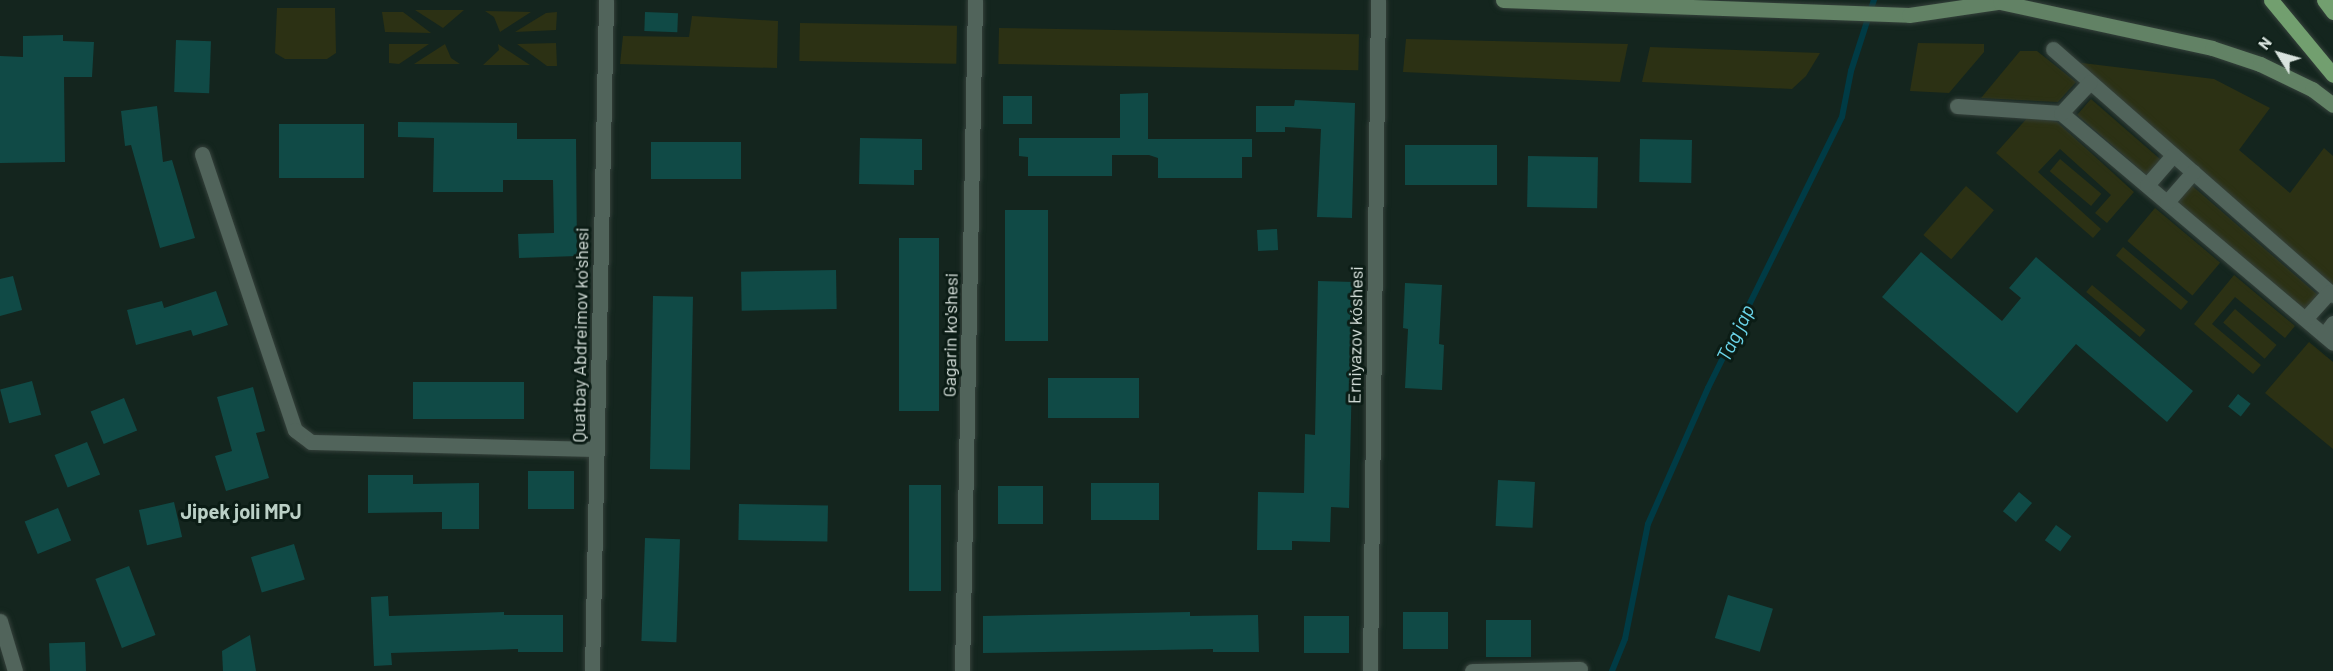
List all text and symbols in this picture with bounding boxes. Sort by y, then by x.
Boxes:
north arrow [2249,24,2309,84]
text: N [2253,33,2275,53]
street label: Quatbay Abdreimov ko'shesi [567,227,593,443]
street label: Erniyazov kóshesi [1343,266,1367,404]
street label: Gagarin ko'shesi [938,273,962,397]
water label: Tag jap [1711,300,1759,366]
district label: Jipek joli MPJ [180,499,302,523]

